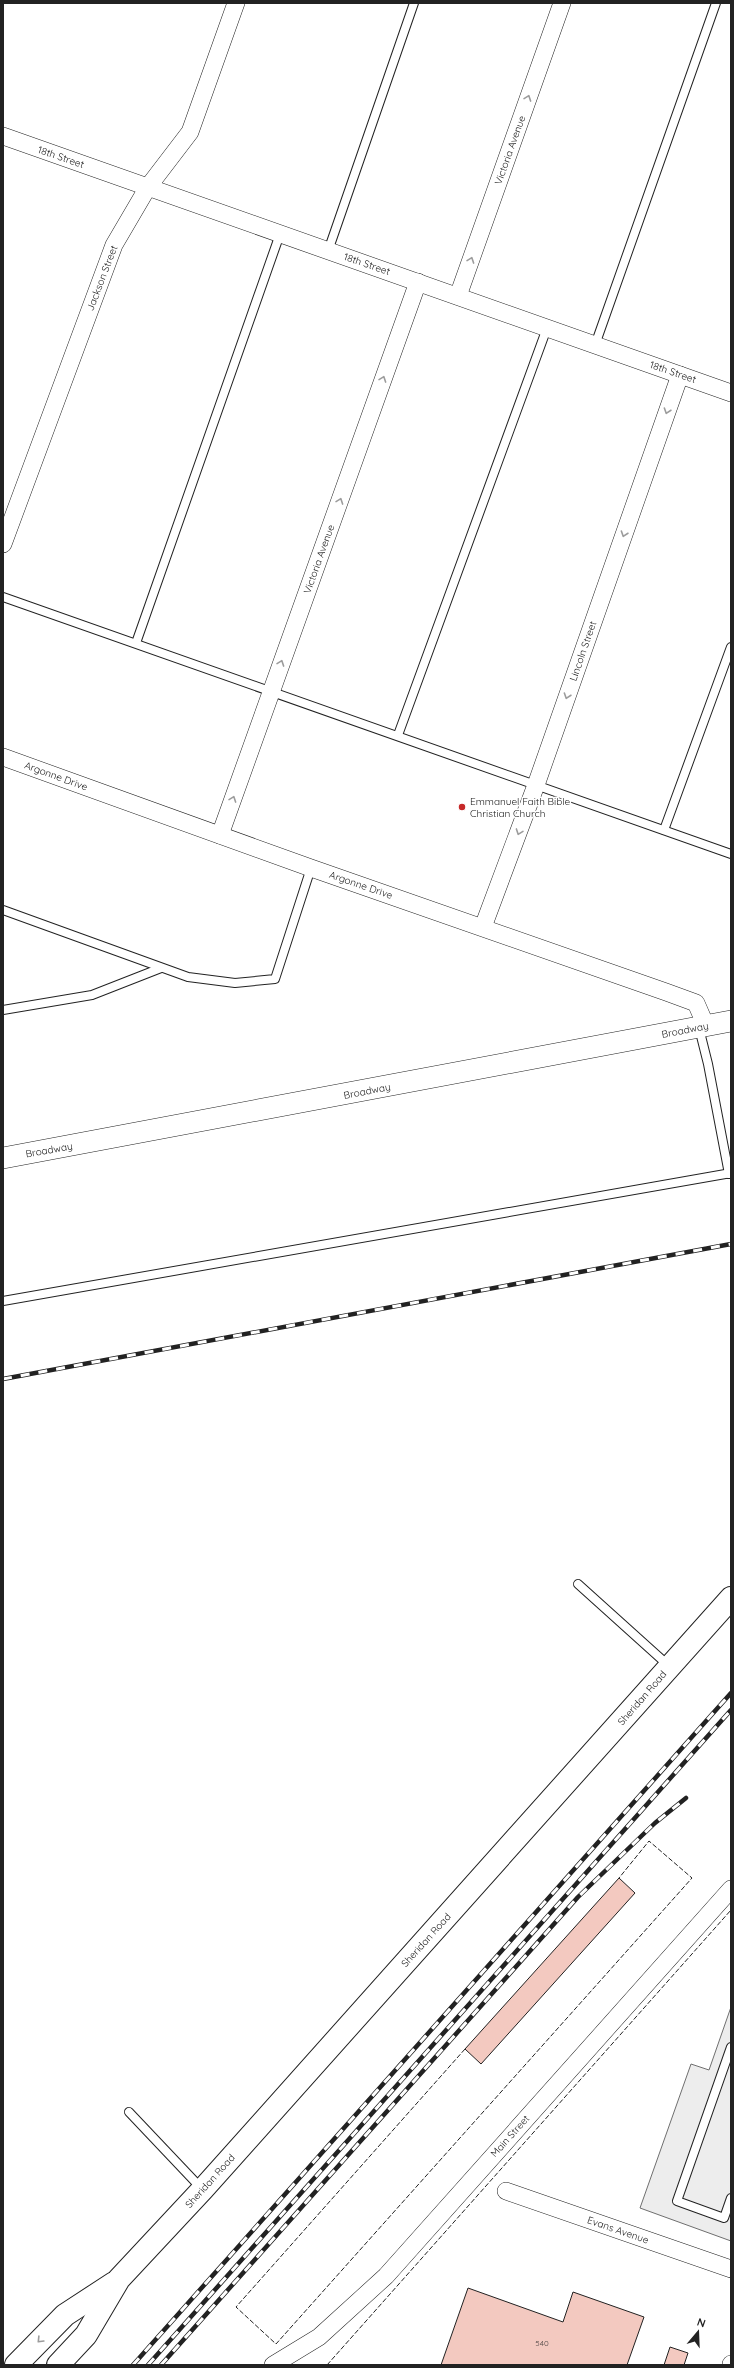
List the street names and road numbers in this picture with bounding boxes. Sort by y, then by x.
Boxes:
street label: Victoria Avenue [492,113,529,186]
street label: 18th Street [36,143,86,171]
street label: Jackson Street [84,243,121,312]
street label: 18th Street [342,250,392,278]
street label: 18th Street [648,358,698,386]
street label: Victoria Avenue [301,522,338,595]
street label: Lincoln Street [567,619,600,683]
street label: Argonne Drive [23,759,90,794]
street label: Argonne Drive [328,868,395,902]
street label: Broadway [660,1019,710,1041]
street label: Broadway [342,1080,392,1102]
street label: Broadway [24,1139,74,1161]
street label: Sheridan Road [615,1668,669,1728]
street label: Sheridan Road [398,1910,454,1970]
street label: Main Street [488,2112,533,2160]
street label: Sheridan Road [182,2151,238,2211]
street label: Evans Avenue [586,2213,651,2247]

